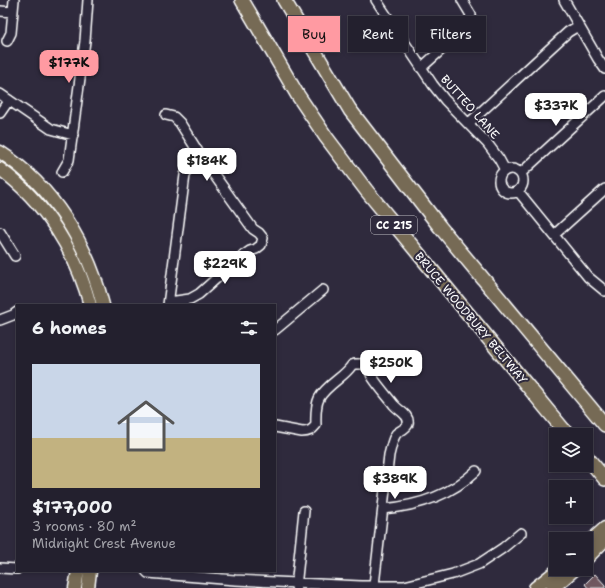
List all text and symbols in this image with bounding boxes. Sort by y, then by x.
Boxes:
chip: Buy [288,16,340,52]
chip: Rent [348,16,408,52]
chip: Filters [416,16,486,52]
pin: $177K [41,50,97,84]
text: $177K [49,54,89,71]
street label: BUTTEO LANE [437,72,503,142]
pin: $337K [528,93,584,127]
text: $337K [534,97,578,114]
pin: $184K [179,148,235,182]
text: $184K [186,152,228,169]
road number: CC 215 [371,216,417,234]
street label: BRUCE WOODBURY BELTWAY [411,249,531,388]
pin: $229K [197,251,253,285]
text: $229K [203,255,247,272]
text: 6 homes [32,317,107,339]
icon: filters [238,317,260,339]
pin: $250K [363,350,419,384]
text: $250K [369,354,413,371]
icon: home [110,390,182,462]
map controls [549,428,593,576]
button: layers [549,428,593,472]
pin: $389K [367,466,423,500]
text: $389K [373,470,417,487]
button: + [549,480,593,524]
text: $177,000 [32,496,112,518]
text: 3 rooms · 80 m² [32,518,136,535]
button: − [549,532,593,576]
text: Midnight Crest Avenue [32,535,176,552]

